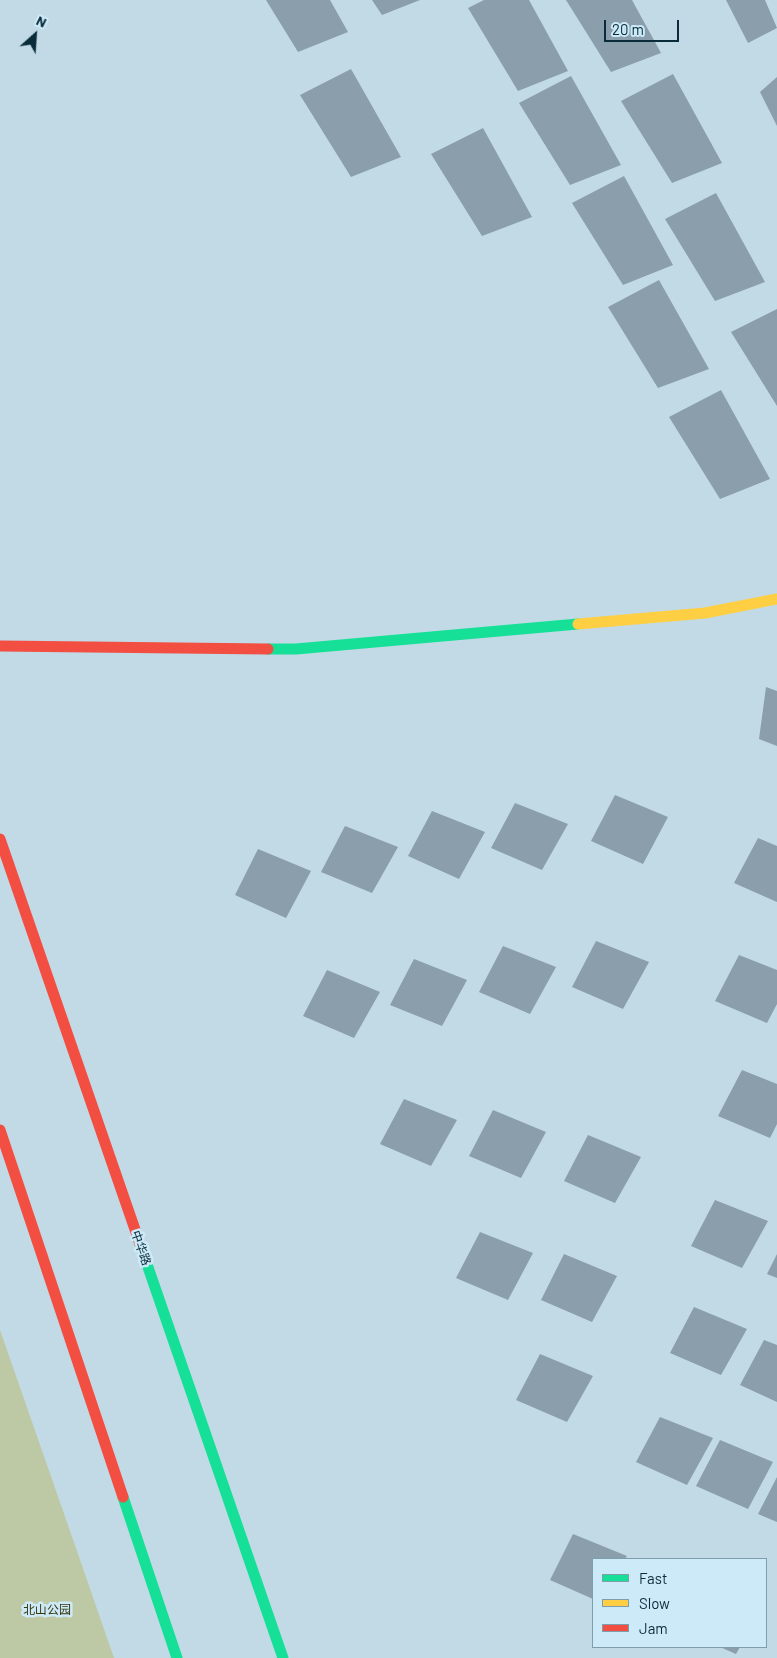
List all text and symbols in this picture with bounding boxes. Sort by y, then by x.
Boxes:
north arrow [10,10,60,60]
scale bar [607,10,682,42]
text: N [34,11,50,31]
text: 20 m [612,20,644,38]
street label: 中华路 [128,1229,154,1267]
legend [592,1558,767,1648]
text: Fast [639,1569,667,1587]
text: Slow [639,1594,670,1612]
park label: 北山公园 [23,1603,71,1617]
text: Jam [639,1619,668,1637]

